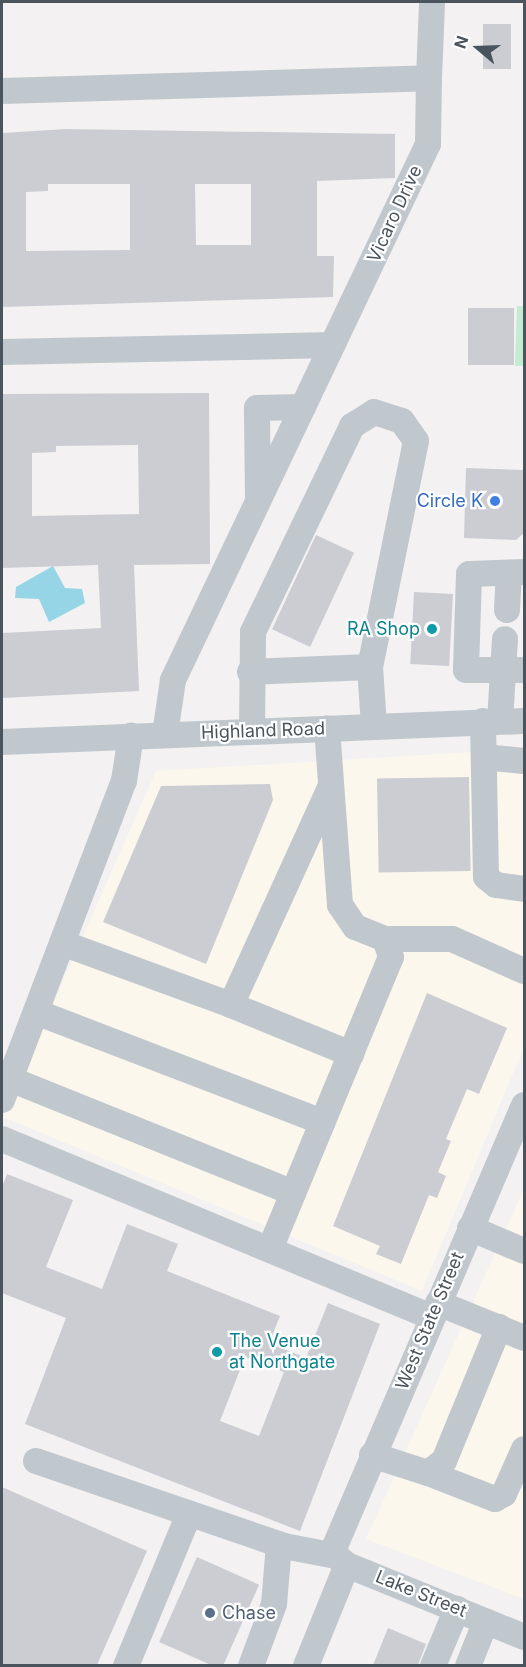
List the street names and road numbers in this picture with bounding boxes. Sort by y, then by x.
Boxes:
street label: Vicaro Drive [363,162,427,266]
street label: Highland Road [201,718,325,744]
street label: West State Street [391,1249,469,1393]
street label: Lake Street [372,1566,470,1622]

